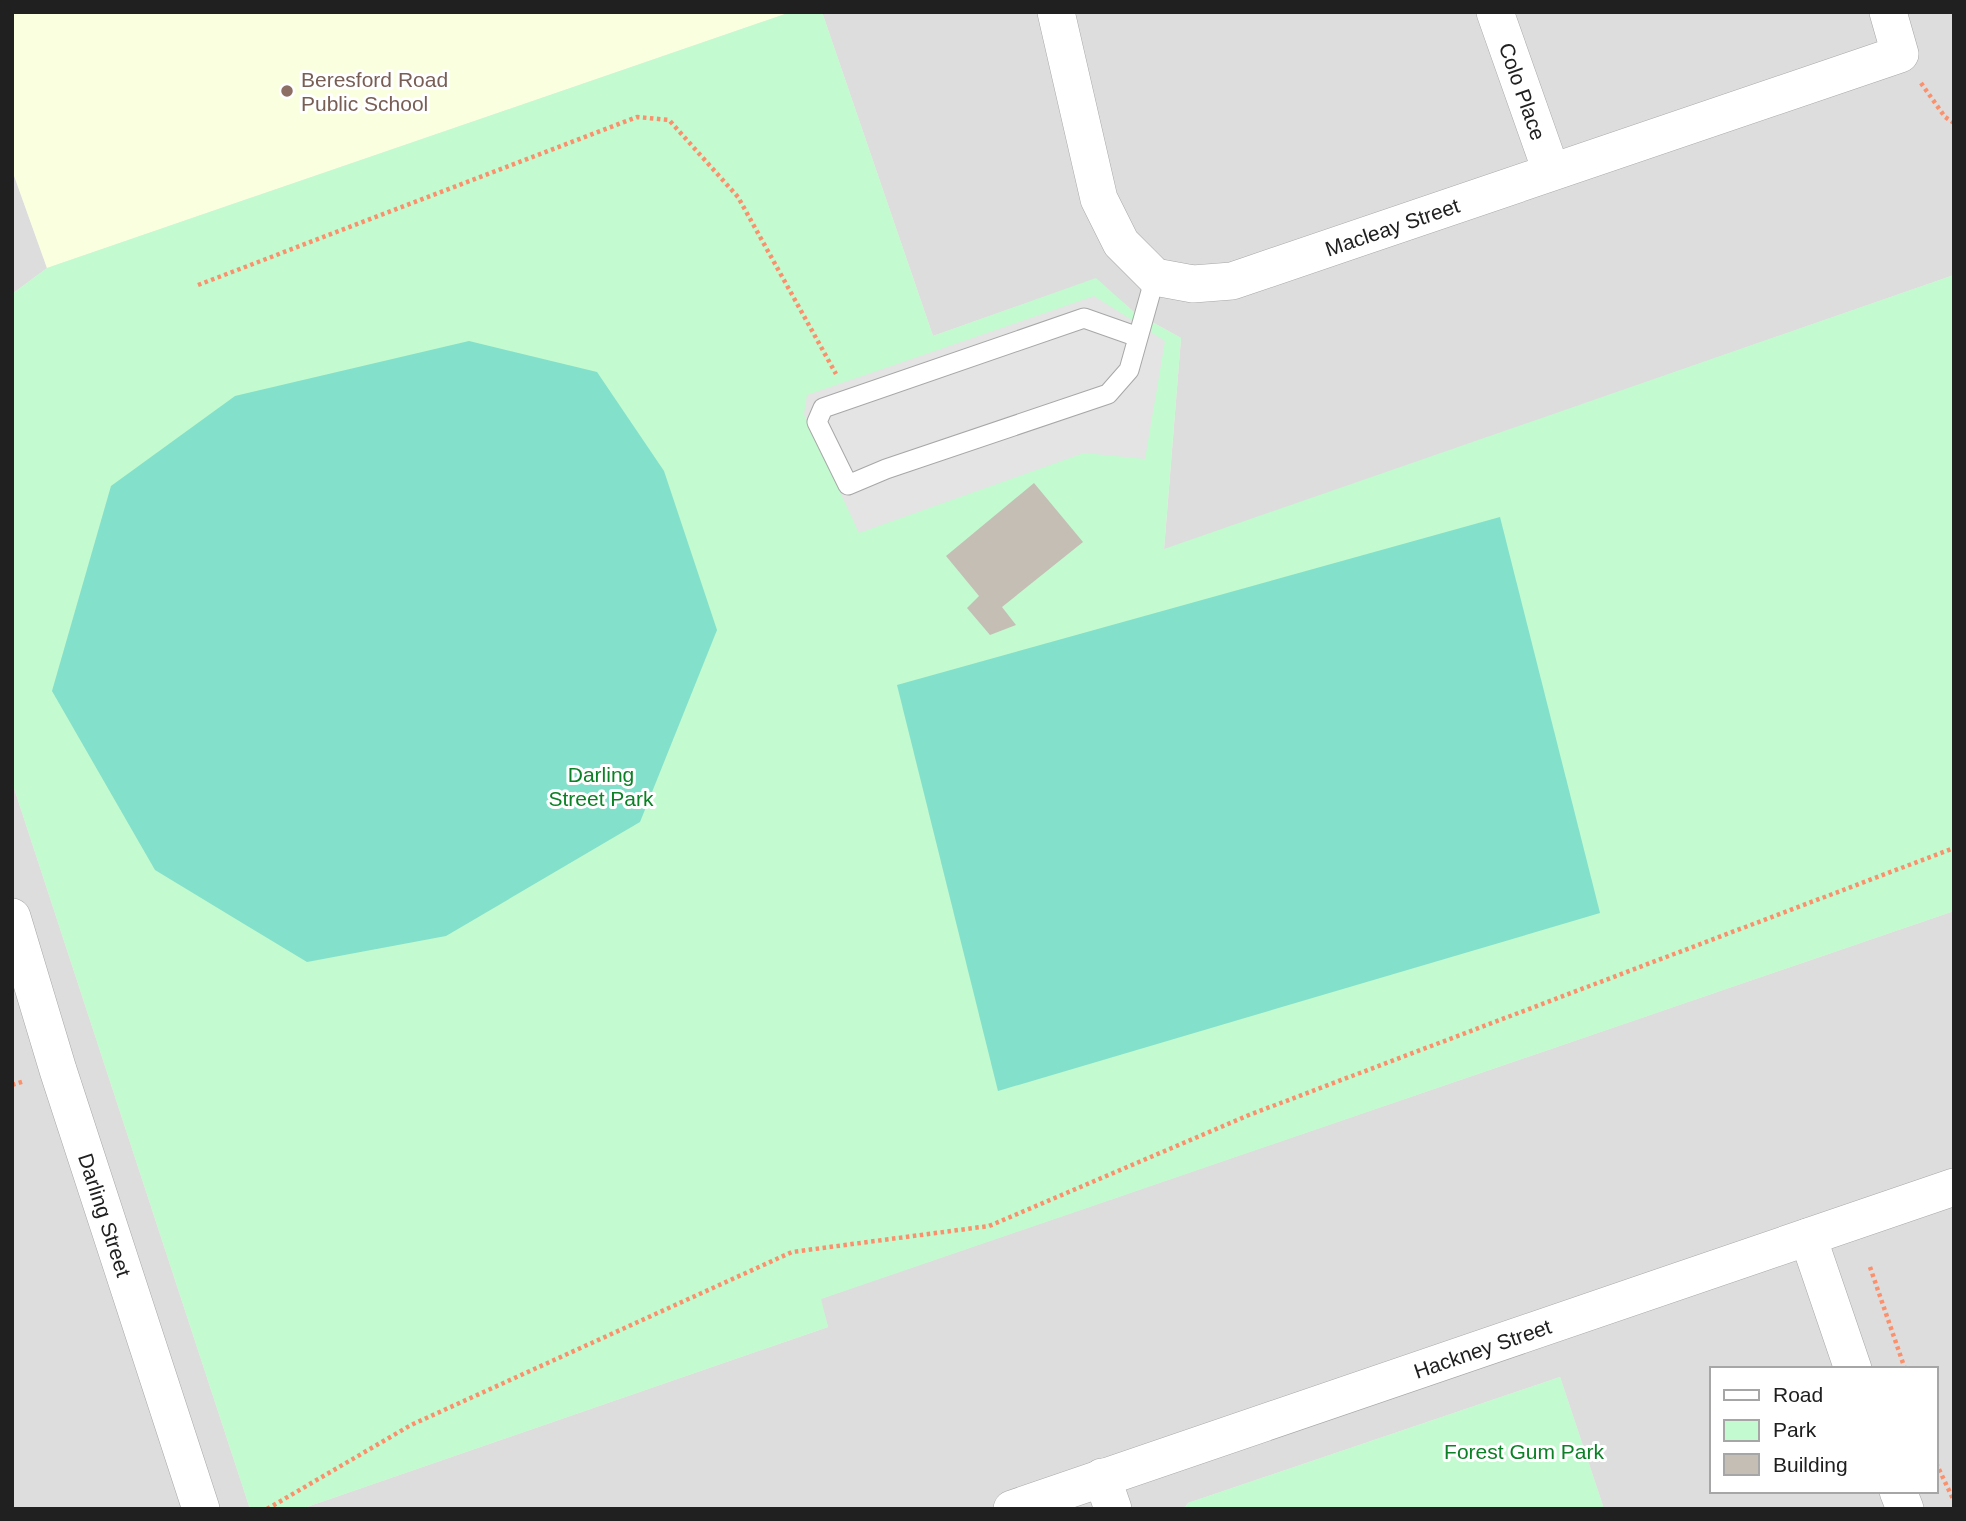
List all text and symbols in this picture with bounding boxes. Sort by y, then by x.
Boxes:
street label: Colo Place [1495,39,1551,143]
place label: Beresford Road Public School [301,68,448,115]
marker: Beresford Road Public School [279,83,295,99]
street label: Macleay Street [1322,193,1462,260]
park label: Darling Street Park [548,763,654,810]
street label: Darling Street [74,1150,136,1280]
street label: Hackney Street [1411,1314,1554,1382]
legend [1710,1367,1938,1493]
text: Road [1773,1383,1823,1406]
text: Park [1773,1418,1817,1441]
park label: Forest Gum Park [1444,1440,1604,1463]
text: Building [1773,1453,1848,1476]

